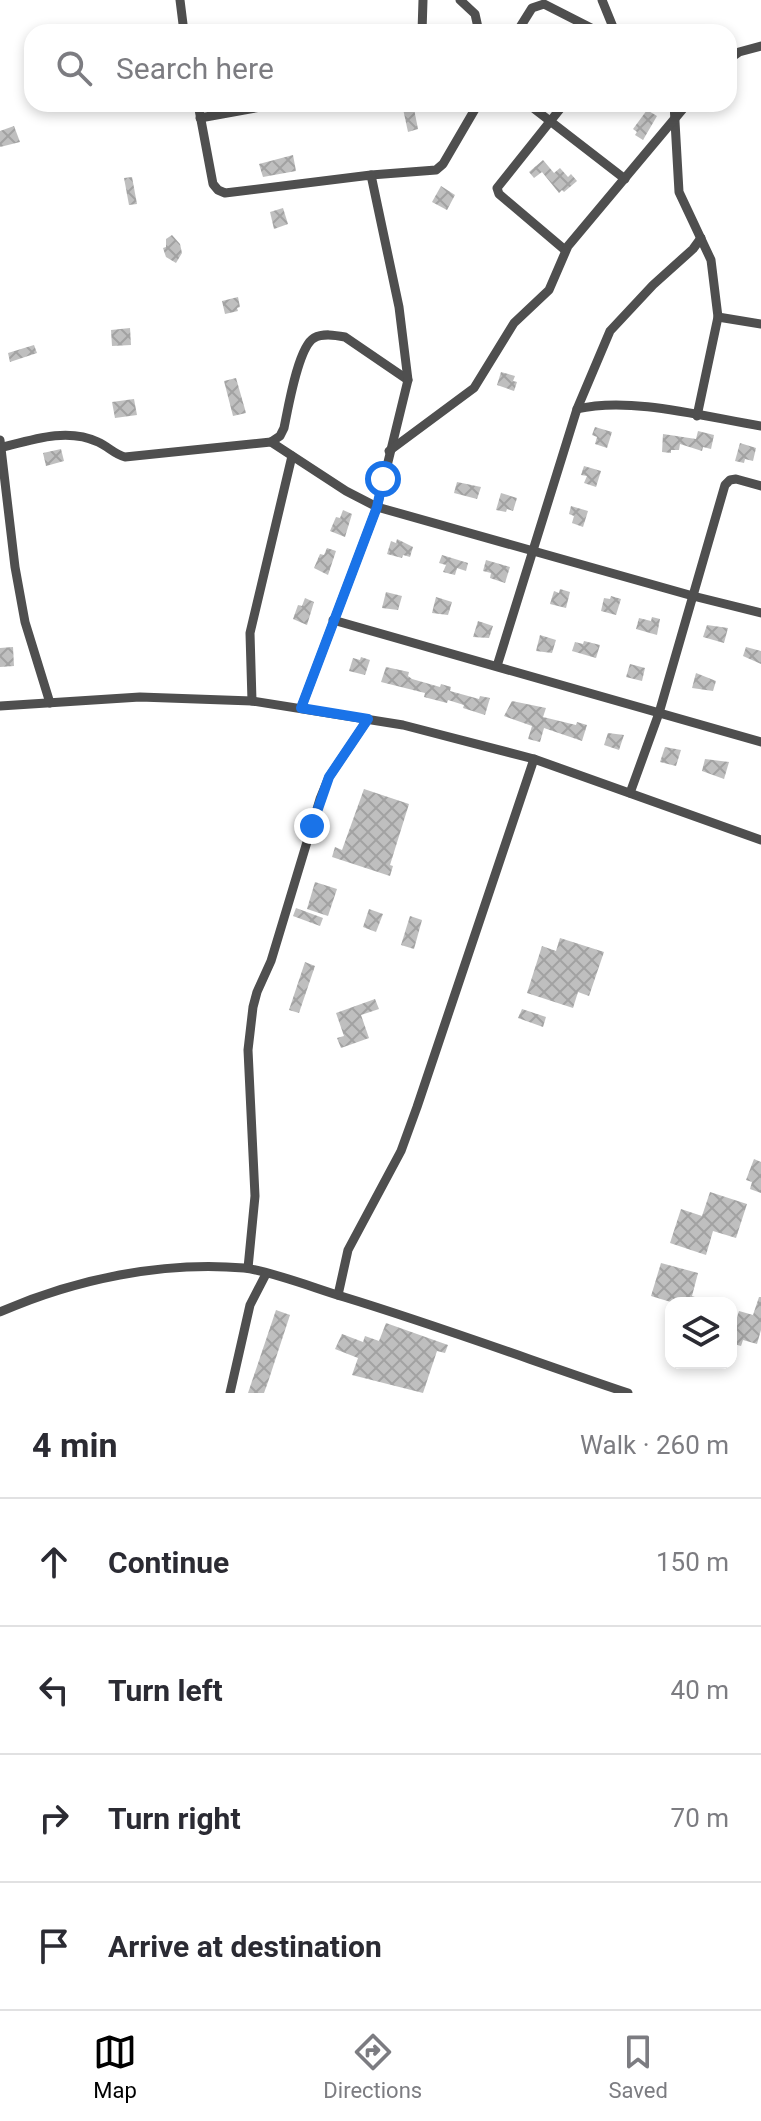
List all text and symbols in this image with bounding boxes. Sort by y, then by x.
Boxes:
search box [24,24,737,112]
icon: search [52,46,96,90]
text: Search here [116,51,274,86]
route start [365,461,401,497]
route end [294,808,330,844]
map controls [665,1297,737,1369]
button: layers [665,1297,737,1369]
text: 4 min [32,1425,117,1465]
text: Walk · 260 m [580,1430,729,1460]
icon: ahead [32,1540,76,1584]
text: Continue [108,1545,229,1580]
text: 150 m [656,1547,729,1577]
icon: left [32,1668,76,1712]
text: Turn left [108,1673,223,1708]
text: 40 m [671,1675,729,1705]
icon: right [32,1796,76,1840]
text: Turn right [108,1801,241,1836]
text: 70 m [671,1803,729,1833]
icon: arrive [32,1924,76,1968]
text: Arrive at destination [108,1929,382,1964]
tab: Map [93,2030,137,2103]
tab: Directions [323,2030,422,2103]
tab: Saved [608,2030,668,2103]

